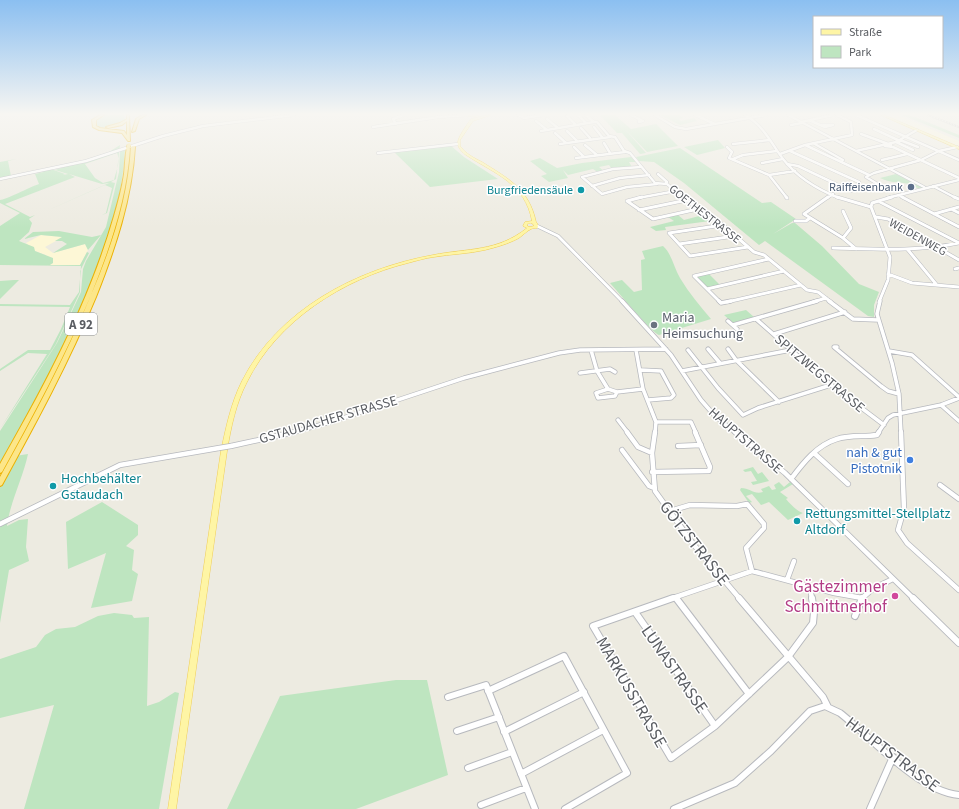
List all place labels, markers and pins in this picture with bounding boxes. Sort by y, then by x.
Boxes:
place label: Raiffeisenbank [829,179,903,196]
place label: Burgfriedensäule [487,182,573,199]
marker: Raiffeisenbank [906,182,916,192]
marker: Burgfriedensäule [576,185,586,195]
place label: Maria Heimsuchung [662,308,743,344]
marker: Maria Heimsuchung [649,320,659,330]
place label: nah & gut Pistotnik [846,443,902,479]
marker: nah & gut Pistotnik [905,455,915,465]
place label: Hochbehälter Gstaudach [61,469,141,505]
marker: Hochbehälter Gstaudach [48,481,58,491]
place label: Rettungsmittel-Stellplatz Altdorf [805,504,950,540]
marker: Rettungsmittel-Stellplatz Altdorf [792,516,802,526]
place label: Gästezimmer Schmittnerhof [784,575,888,619]
marker: Gästezimmer Schmittnerhof [890,591,900,601]

